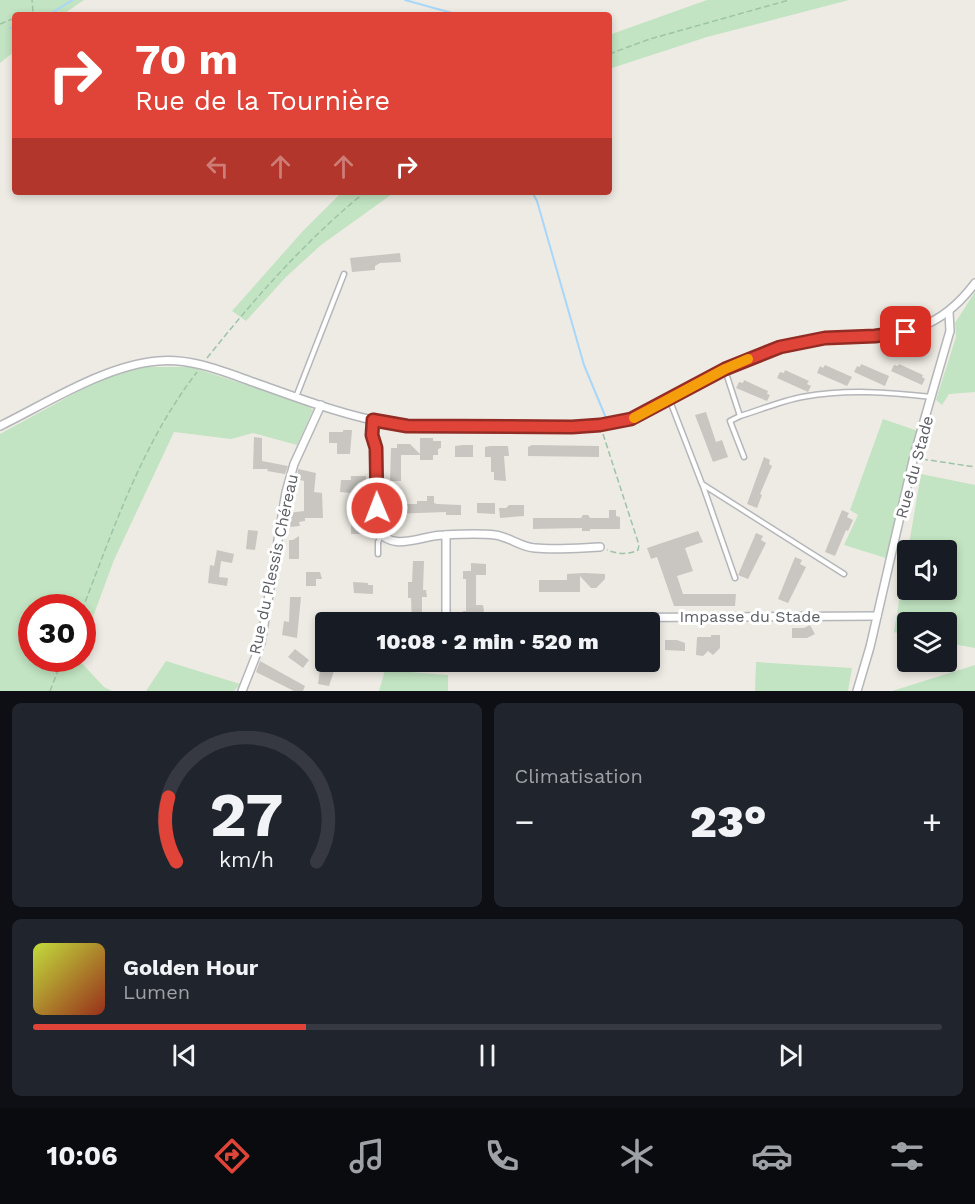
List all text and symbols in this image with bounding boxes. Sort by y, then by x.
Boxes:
text: 70 m [135,35,238,84]
icon: right [36,36,114,114]
text: Rue de la Tournière [135,85,390,117]
icon: left [201,150,234,183]
icon: ahead [264,150,297,183]
icon: ahead [327,150,360,183]
icon: right [390,150,423,183]
pin [880,306,931,357]
icon: arrive [889,315,922,348]
street label: Rue du Stade [892,414,937,521]
street label: Rue du Plessis Chéreau [245,472,302,656]
position arrow [345,476,409,540]
map controls [897,540,957,672]
button: sound [897,540,957,600]
speed limit sign: 30 [18,594,96,672]
street label: Impasse du Stade [679,607,821,626]
button: layers [897,612,957,672]
text: 10:08 · 2 min · 520 m [376,629,599,654]
text: Climatisation [515,764,643,788]
text: 27 [210,778,284,851]
text: 23° [690,795,767,848]
text: − [515,802,534,841]
text: + [922,802,942,841]
text: km/h [219,847,274,872]
text: Golden Hour [123,955,258,980]
text: Lumen [123,980,190,1004]
icon: previous [168,1039,201,1072]
icon: pause [471,1039,504,1072]
icon: next [774,1039,807,1072]
icon: directions [211,1135,253,1177]
icon: music [346,1135,388,1177]
icon: phone [481,1135,523,1177]
icon: climate [616,1135,658,1177]
icon: car [751,1135,793,1177]
icon: filters [886,1135,928,1177]
text: 10:06 [47,1140,118,1172]

